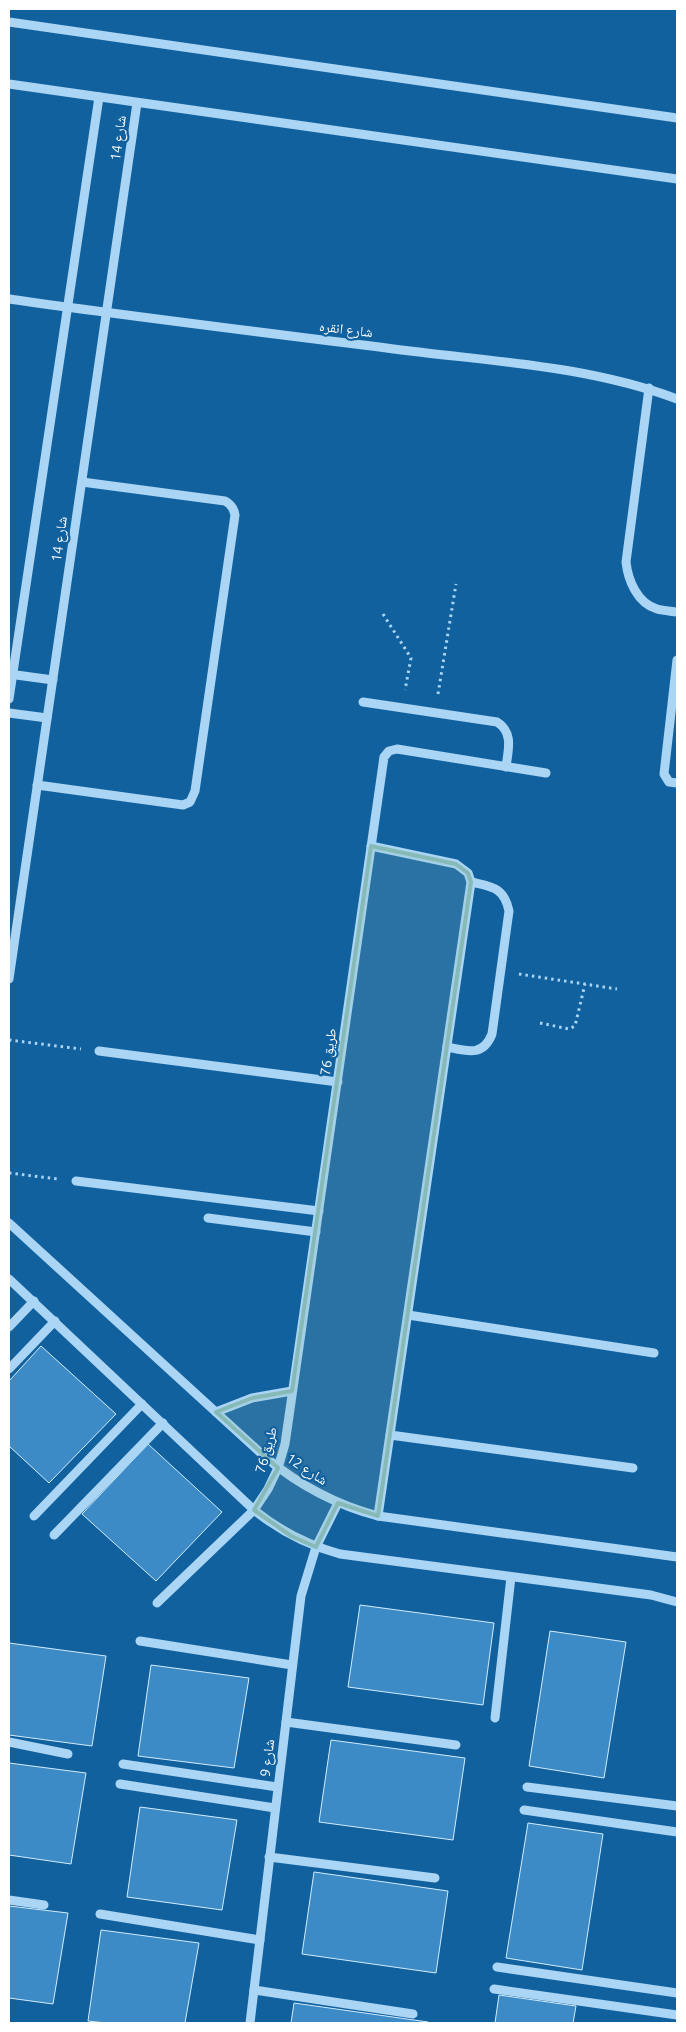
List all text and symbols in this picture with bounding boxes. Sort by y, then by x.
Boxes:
street label: شارع 14 [107,114,131,162]
street label: شارع انقره [318,318,374,342]
street label: شارع 14 [48,515,72,563]
street label: طريق 76 [317,1027,341,1077]
street label: طريق 76 [252,1425,282,1476]
street label: شارع 12 [282,1450,330,1490]
street label: شارع 9 [257,1738,279,1778]

